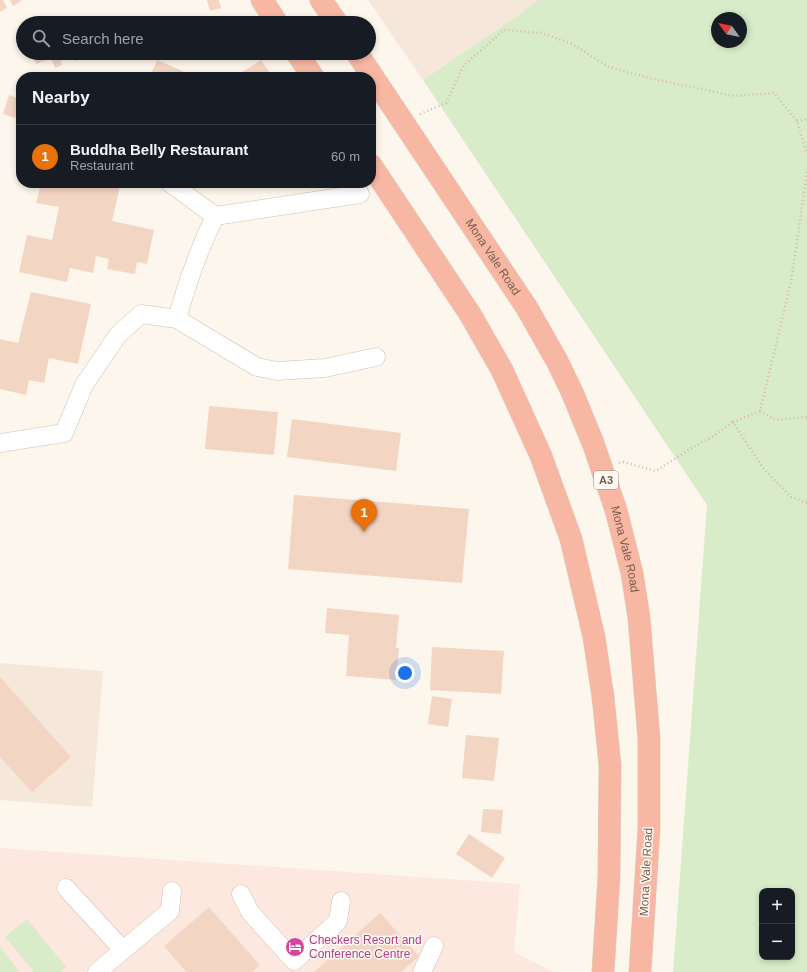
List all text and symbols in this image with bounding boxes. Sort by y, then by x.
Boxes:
north arrow [711,12,747,48]
search box [16,16,376,60]
icon: search [30,27,52,49]
text: Search here [62,30,144,47]
text: Nearby [32,88,90,107]
text: Buddha Belly Restaurant [70,141,248,158]
text: 1 [41,149,49,164]
text: 60 m [331,149,360,164]
text: Restaurant [70,158,134,173]
street label: Mona Vale Road [462,216,523,298]
road number: A3 [594,471,618,489]
pin: 1 [351,499,377,532]
street label: Mona Vale Road [608,504,642,593]
your location [395,663,415,683]
street label: Mona Vale Road [637,827,655,917]
map controls [759,888,795,960]
button: + [759,888,795,924]
button: − [759,924,795,960]
place label: Checkers Resort and Conference Centre [309,933,422,961]
hotel icon: Checkers Resort and Conference Centre [284,936,306,958]

